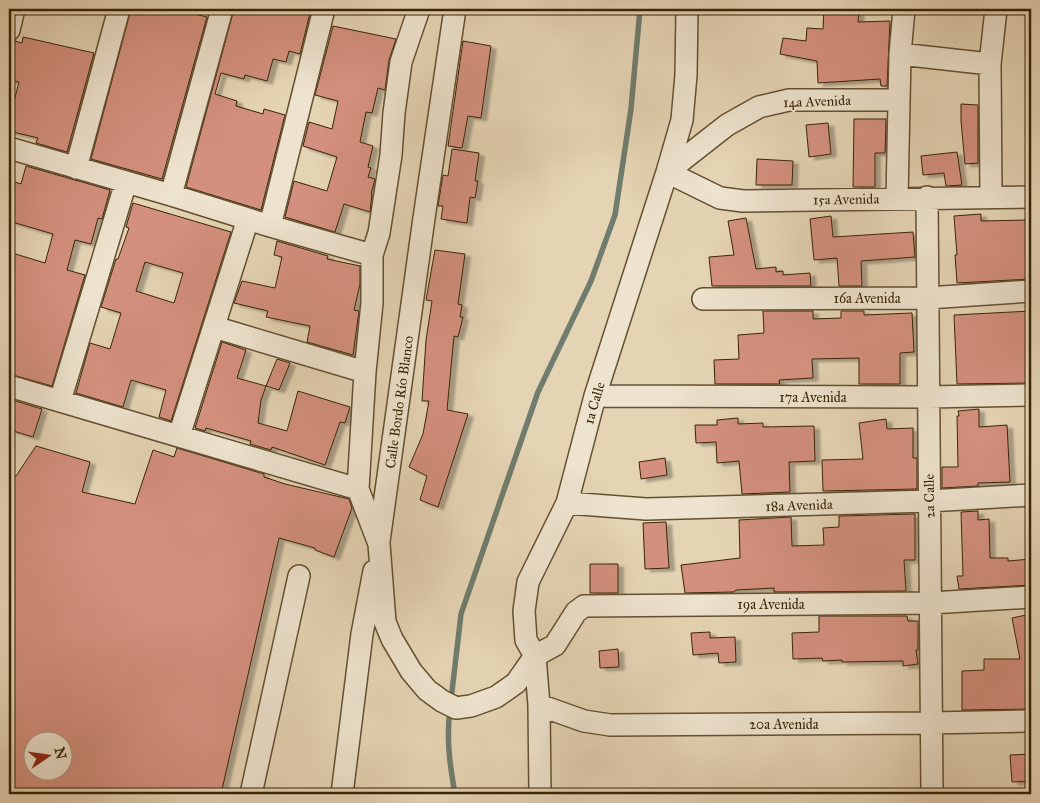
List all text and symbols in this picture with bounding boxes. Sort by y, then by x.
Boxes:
street label: 14a Avenida [783,92,851,111]
street label: 15a Avenida [813,190,879,209]
street label: 16a Avenida [833,290,901,307]
street label: Calle Bordo Río Blanco [382,335,417,470]
street label: 1a Calle [580,380,609,426]
street label: 17a Avenida [779,389,847,406]
street label: 2a Calle [921,473,938,518]
street label: 18a Avenida [765,496,833,515]
street label: 19a Avenida [737,596,805,613]
street label: 20a Avenida [749,716,819,733]
north arrow [22,730,72,780]
text: N [51,745,70,761]

